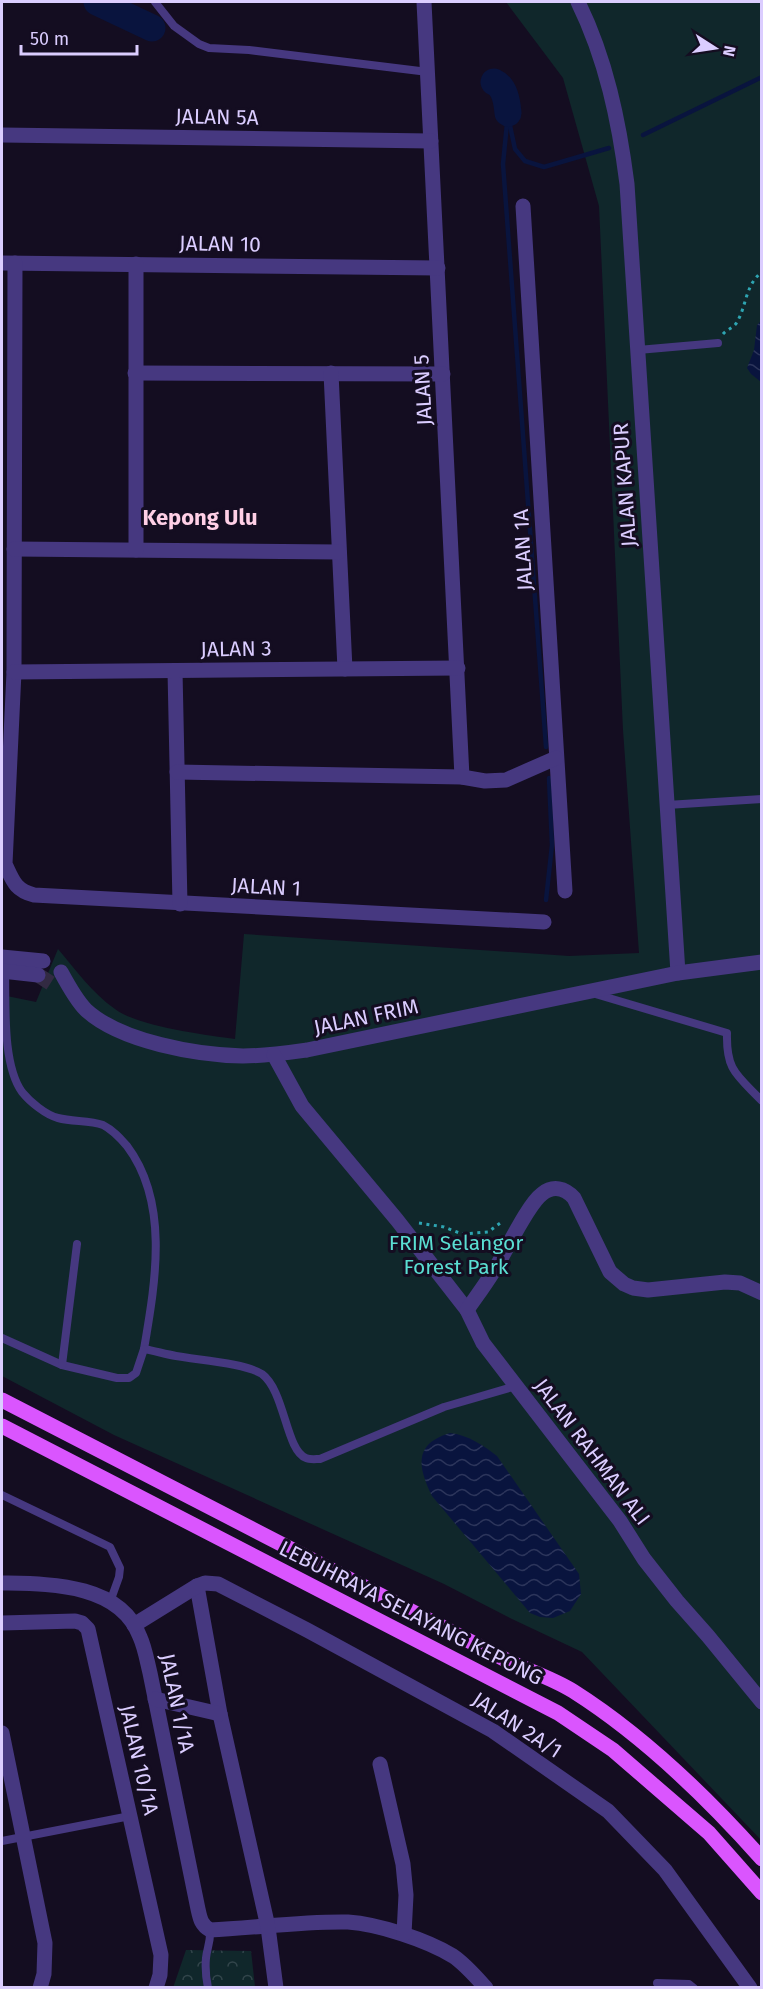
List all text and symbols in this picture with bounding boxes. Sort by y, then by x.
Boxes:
scale bar [21,18,136,56]
north arrow [685,18,745,78]
text: 50 m [30,28,69,50]
text: N [719,44,740,58]
street label: JALAN 5A [175,103,259,131]
street label: JALAN 10 [179,230,261,258]
street label: JALAN 5 [408,354,438,426]
street label: JALAN KAPUR [608,422,642,548]
district label: Kepong Ulu [142,504,258,531]
street label: JALAN 1A [508,508,538,592]
street label: JALAN 3 [200,635,272,663]
street label: JALAN 1 [230,872,302,902]
street label: JALAN FRIM [311,993,421,1041]
park label: FRIM Selangor Forest Park [389,1230,523,1280]
street label: JALAN RAHMAN ALI [528,1374,656,1530]
street label: LEBUHRAYA SELAYANG KEPONG [275,1535,547,1691]
street label: JALAN 1/1A [154,1651,200,1755]
street label: JALAN 2A/1 [467,1686,567,1764]
street label: JALAN 10/1A [114,1702,164,1818]

